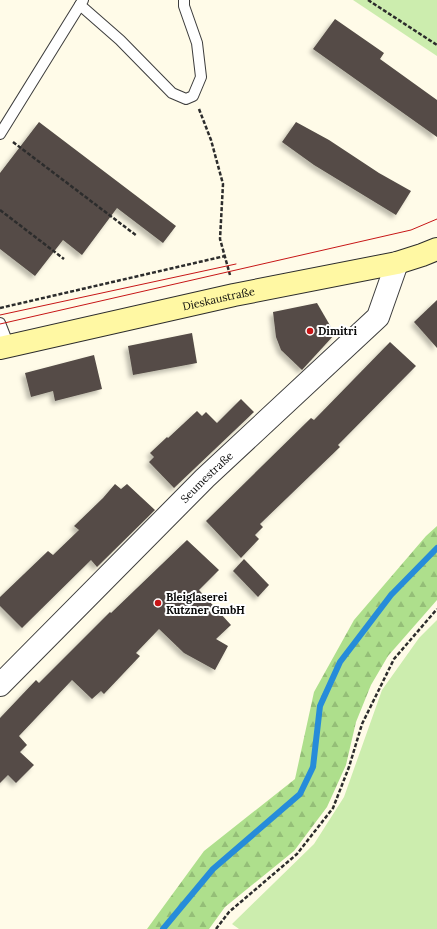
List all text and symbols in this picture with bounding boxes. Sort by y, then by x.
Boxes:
street label: Dieskaustraße [181,284,256,313]
place label: Dimitri [318,324,357,338]
marker: Dimitri [305,326,315,336]
street label: Seumestraße [177,449,236,506]
place label: Bleiglaserei Kutzner GmbH [166,590,245,617]
marker: Bleiglaserei Kutzner GmbH [153,598,163,608]

